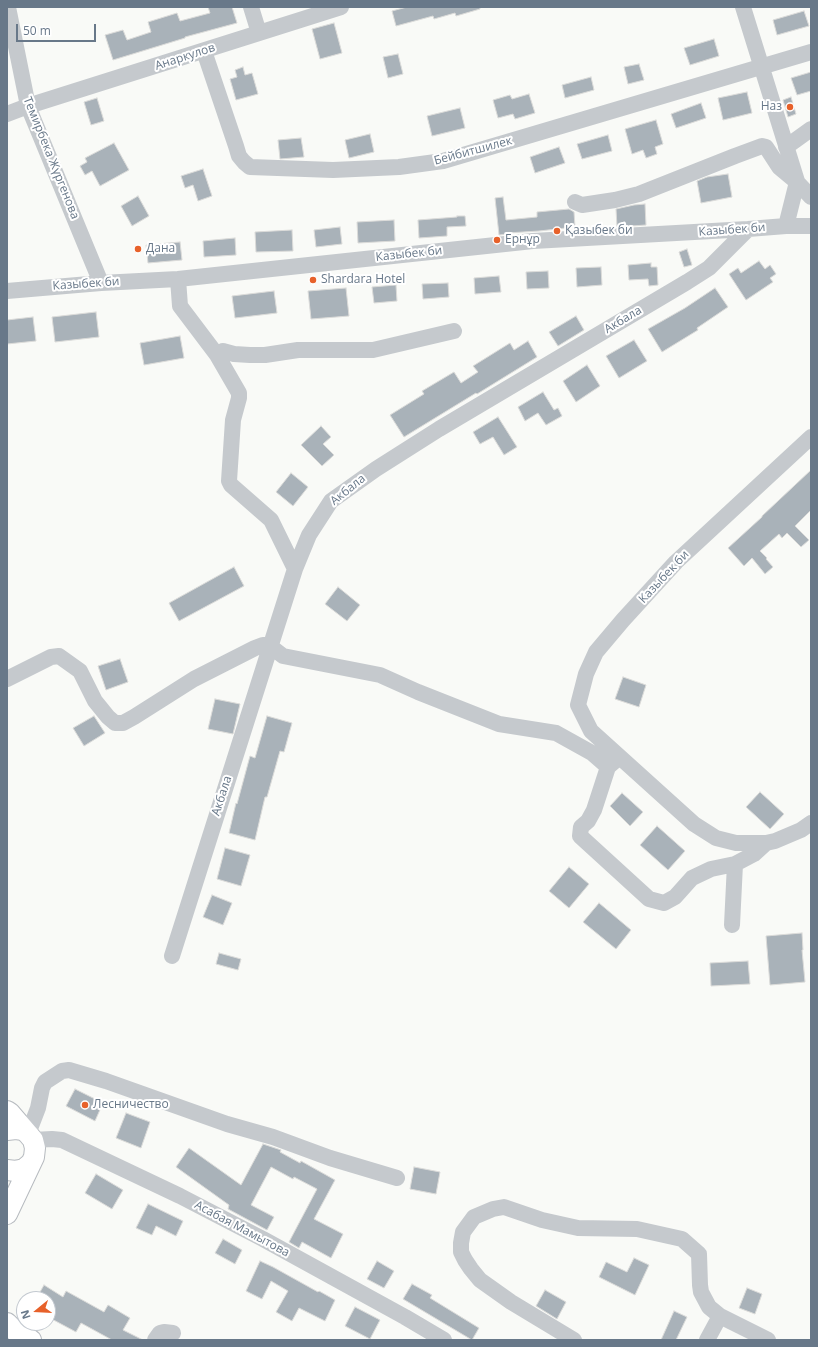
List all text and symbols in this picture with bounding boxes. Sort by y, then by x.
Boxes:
scale bar [18,16,98,42]
text: 50 m [23,22,51,39]
street label: Анаркулов [153,41,217,73]
street label: Темирбека Жүргенова [20,95,82,221]
place label: Наз [761,100,782,114]
marker: Наз [785,102,795,112]
street label: Бейбитшилек [432,134,514,168]
street label: Казыбек би [698,220,766,240]
place label: Қазыбек би [565,224,633,238]
marker: Қазыбек би [552,226,562,236]
place label: Ернұр [505,233,540,247]
marker: Ернұр [492,235,502,245]
place label: Дана [146,242,175,256]
street label: Казыбек би [375,243,443,265]
marker: Дана [133,244,143,254]
place label: Shardara Hotel [321,273,405,287]
street label: Казыбек би [52,274,120,294]
marker: Shardara Hotel [308,275,318,285]
street label: Акбала [602,303,644,337]
street label: Акбала [327,471,369,509]
street label: Казыбек би [636,548,692,606]
street label: Акбала [209,774,235,818]
place label: Лесничество [93,1098,169,1112]
marker: Лесничество [80,1100,90,1110]
street label: Асабая Мамытова [192,1198,292,1260]
north arrow [16,1291,56,1331]
text: N [17,1308,34,1321]

